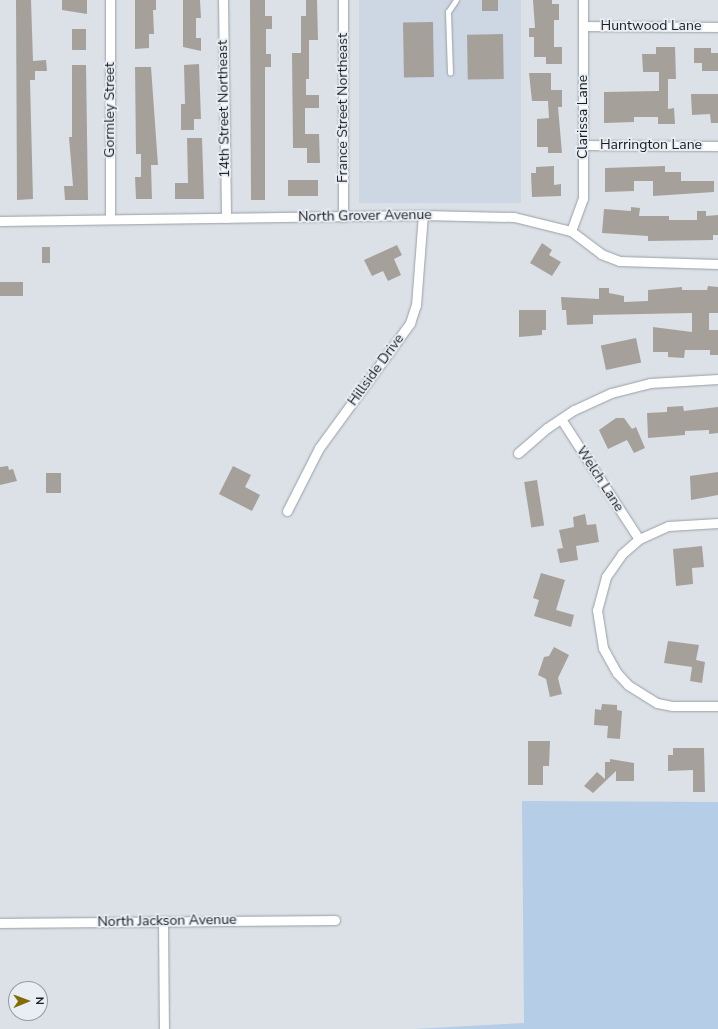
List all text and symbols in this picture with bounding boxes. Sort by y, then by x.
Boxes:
street label: Huntwood Lane [601,18,701,34]
street label: France Street Northeast [335,33,351,183]
street label: 14th Street Northeast [214,40,234,178]
street label: Gormley Street [102,62,118,158]
street label: Clarissa Lane [575,75,591,159]
street label: Harrington Lane [600,137,702,153]
street label: North Grover Avenue [298,206,432,226]
street label: Hillside Drive [344,331,408,409]
street label: Welch Lane [573,443,627,515]
street label: North Jackson Avenue [97,911,237,931]
north arrow [8,981,48,1021]
text: N [32,997,47,1005]

